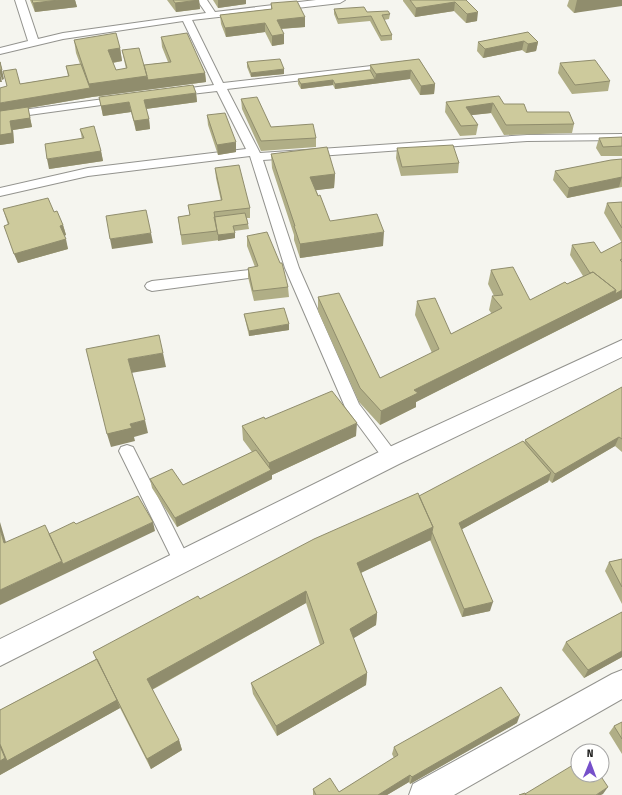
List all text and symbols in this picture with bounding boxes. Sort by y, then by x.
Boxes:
north arrow [570,743,610,783]
text: N [587,747,594,760]

